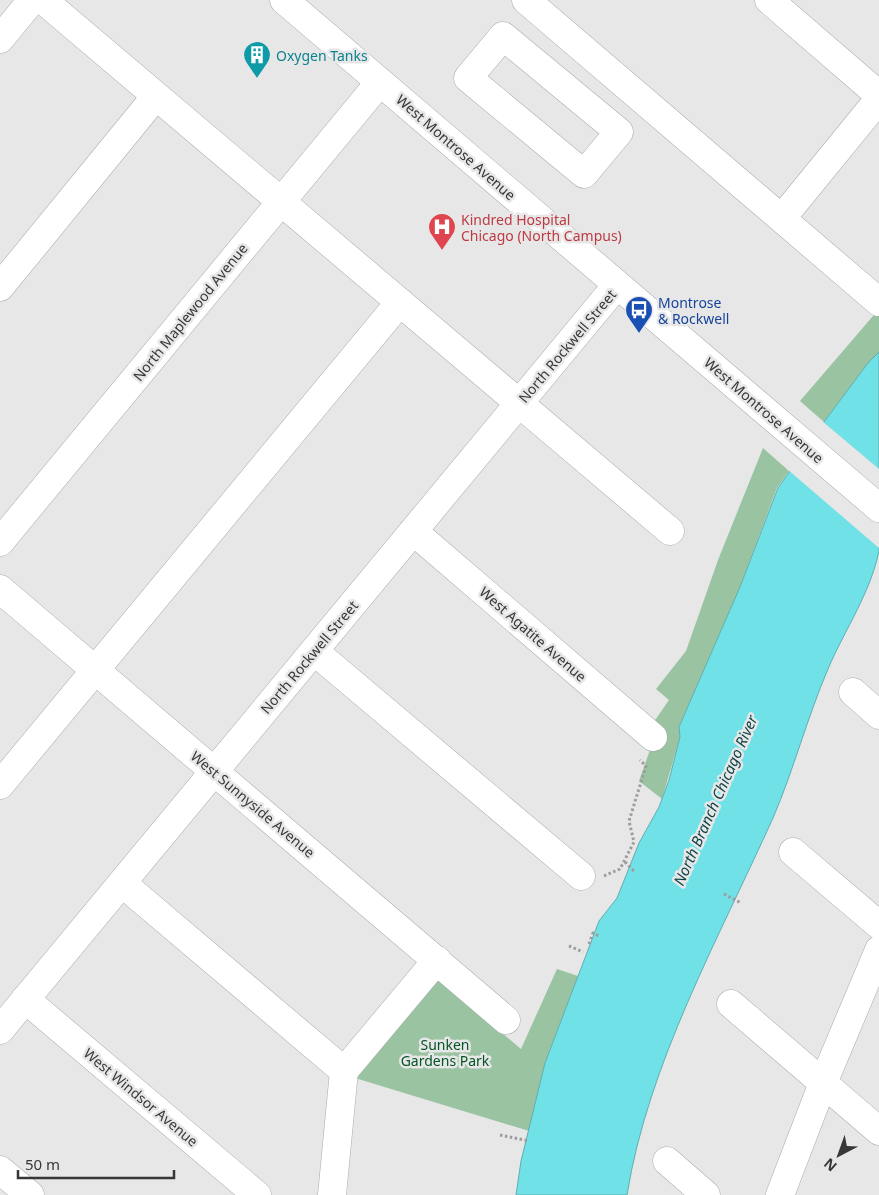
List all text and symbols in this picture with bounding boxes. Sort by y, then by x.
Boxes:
building icon: Oxygen Tanks [242,40,272,79]
place label: Oxygen Tanks [276,46,368,65]
street label: West Montrose Avenue [392,90,520,204]
place label: Kindred Hospital Chicago (North Campus) [461,210,622,245]
hospital icon: Kindred Hospital Chicago (North Campus) [427,212,457,251]
street label: North Maplewood Avenue [129,239,252,385]
street label: North Rockwell Street [514,285,620,407]
place label: Montrose & Rockwell [658,293,729,328]
bus stop icon: Montrose & Rockwell [624,295,654,334]
street label: West Montrose Avenue [700,353,828,467]
street label: West Agatite Avenue [476,582,591,686]
street label: North Rockwell Street [256,596,362,718]
water label: North Branch Chicago River [668,711,762,888]
street label: West Sunnyside Avenue [187,746,319,862]
park label: Sunken Gardens Park [401,1035,490,1070]
street label: West Windsor Avenue [80,1044,202,1151]
north arrow [814,1130,864,1180]
scale bar [18,1148,174,1180]
text: 50 m [25,1154,60,1174]
text: N [820,1154,841,1176]

